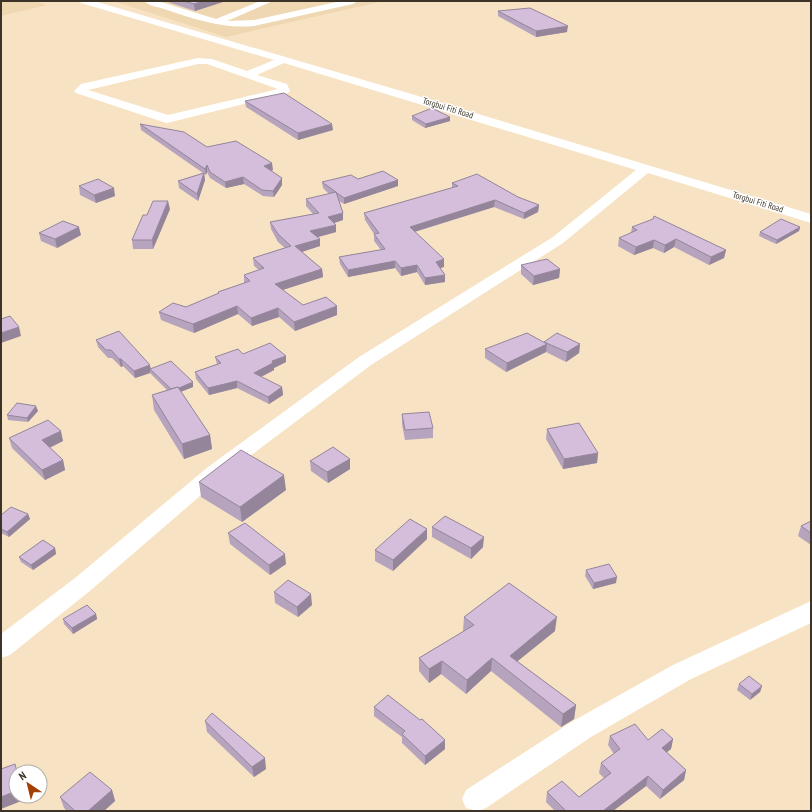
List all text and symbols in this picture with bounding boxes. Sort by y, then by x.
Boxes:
street label: Torgbui Fiti Road [421,95,475,120]
street label: Torgbui Fiti Road [731,189,785,214]
north arrow [8,764,48,804]
text: N [16,768,29,783]

